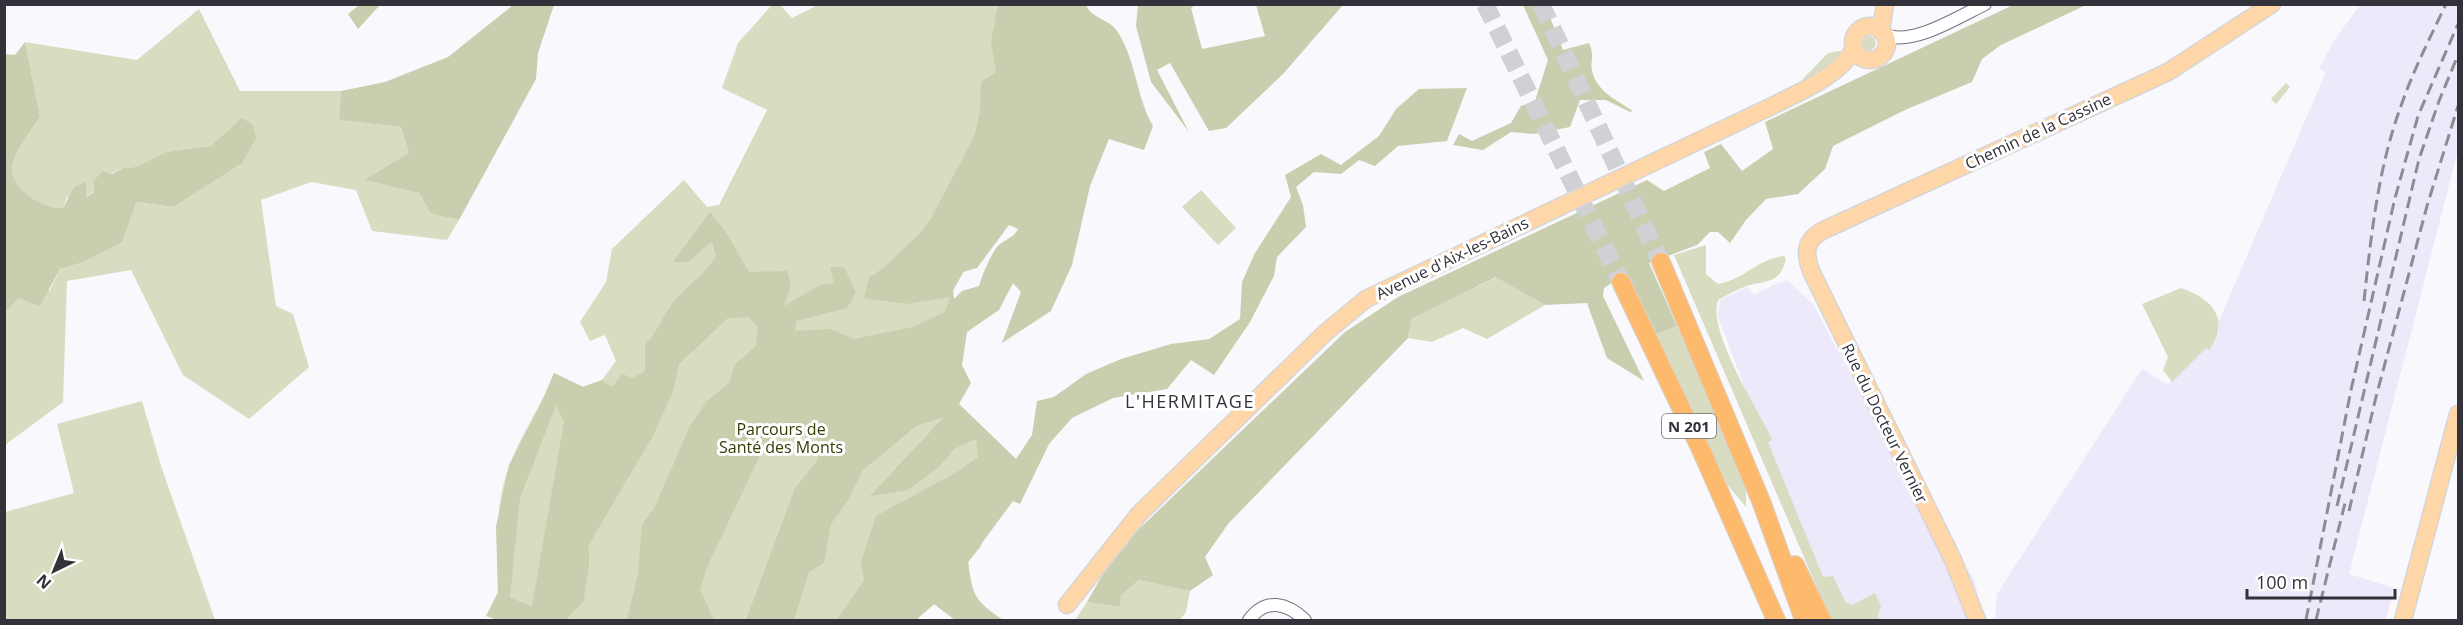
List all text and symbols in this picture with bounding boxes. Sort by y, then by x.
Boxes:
street label: Chemin de la Cassine [1961,87,2115,175]
street label: Avenue d'Aix-les-Bains [1372,211,1532,305]
street label: Rue du Docteur Vernier [1837,339,1933,507]
district label: L'HERMITAGE [1125,389,1255,413]
road number: N 201 [1662,414,1716,438]
park label: Parcours de Santé des Monts [719,418,843,458]
north arrow [24,541,84,601]
scale bar [2247,562,2396,600]
text: N [32,569,56,594]
text: 100 m [2256,570,2308,594]

